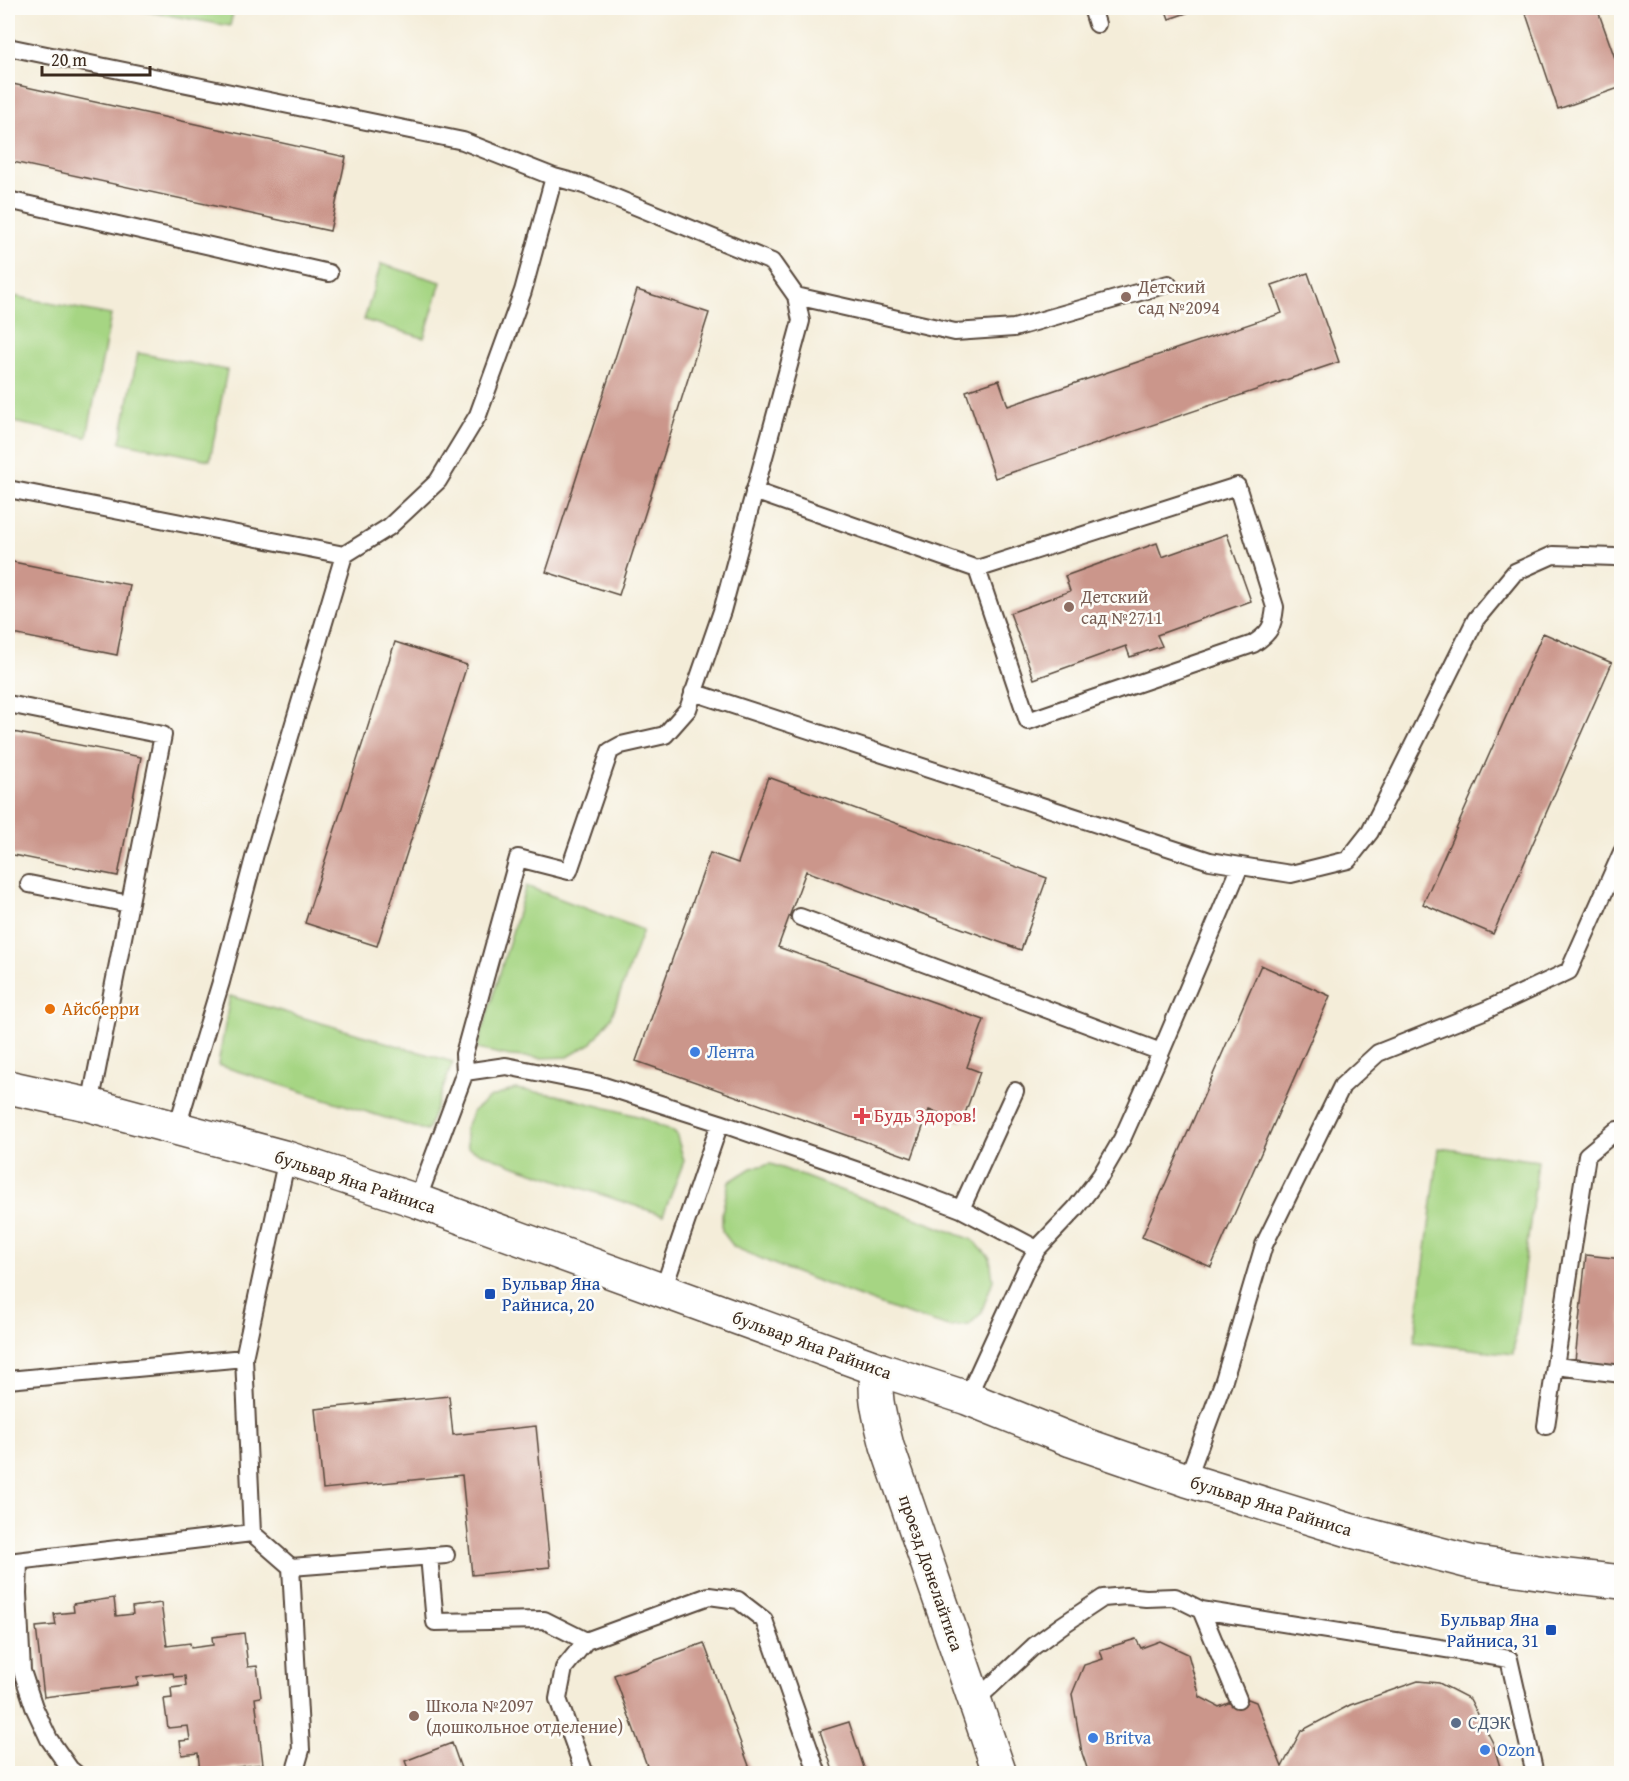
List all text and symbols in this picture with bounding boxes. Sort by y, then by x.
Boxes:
scale bar [42,39,150,77]
text: 20 m [51,46,87,73]
place label: Детский сад №2094 [1137,273,1220,321]
marker: Детский сад №2094 [1119,290,1133,304]
place label: Детский сад №2711 [1080,583,1163,631]
marker: Детский сад №2711 [1062,600,1076,614]
place label: Айсберри [62,995,140,1022]
marker: Айсберри [43,1002,57,1016]
place label: Лента [707,1038,755,1065]
marker: Лента [688,1045,702,1059]
place label: Будь Здоров! [874,1102,977,1129]
marker: Будь Здоров! [855,1109,869,1123]
street label: бульвар Яна Райниса [271,1143,440,1220]
place label: Бульвар Яна Райниса, 20 [502,1270,601,1318]
marker: Бульвар Яна Райниса, 20 [483,1287,497,1301]
street label: бульвар Яна Райниса [729,1303,896,1386]
street label: бульвар Яна Райниса [1187,1468,1356,1543]
street label: проезд Донелайтиса [892,1491,971,1655]
place label: Бульвар Яна Райниса, 31 [1441,1606,1539,1654]
marker: Бульвар Яна Райниса, 31 [1544,1623,1558,1637]
place label: Школа №2097 (дошкольное отделение) [426,1692,623,1740]
marker: Школа №2097 (дошкольное отделение) [407,1709,421,1723]
place label: СДЭК [1468,1709,1511,1736]
marker: СДЭК [1449,1716,1463,1730]
place label: Britva [1105,1724,1152,1751]
marker: Britva [1086,1731,1100,1745]
place label: Ozon [1497,1736,1535,1763]
marker: Ozon [1478,1743,1492,1757]

